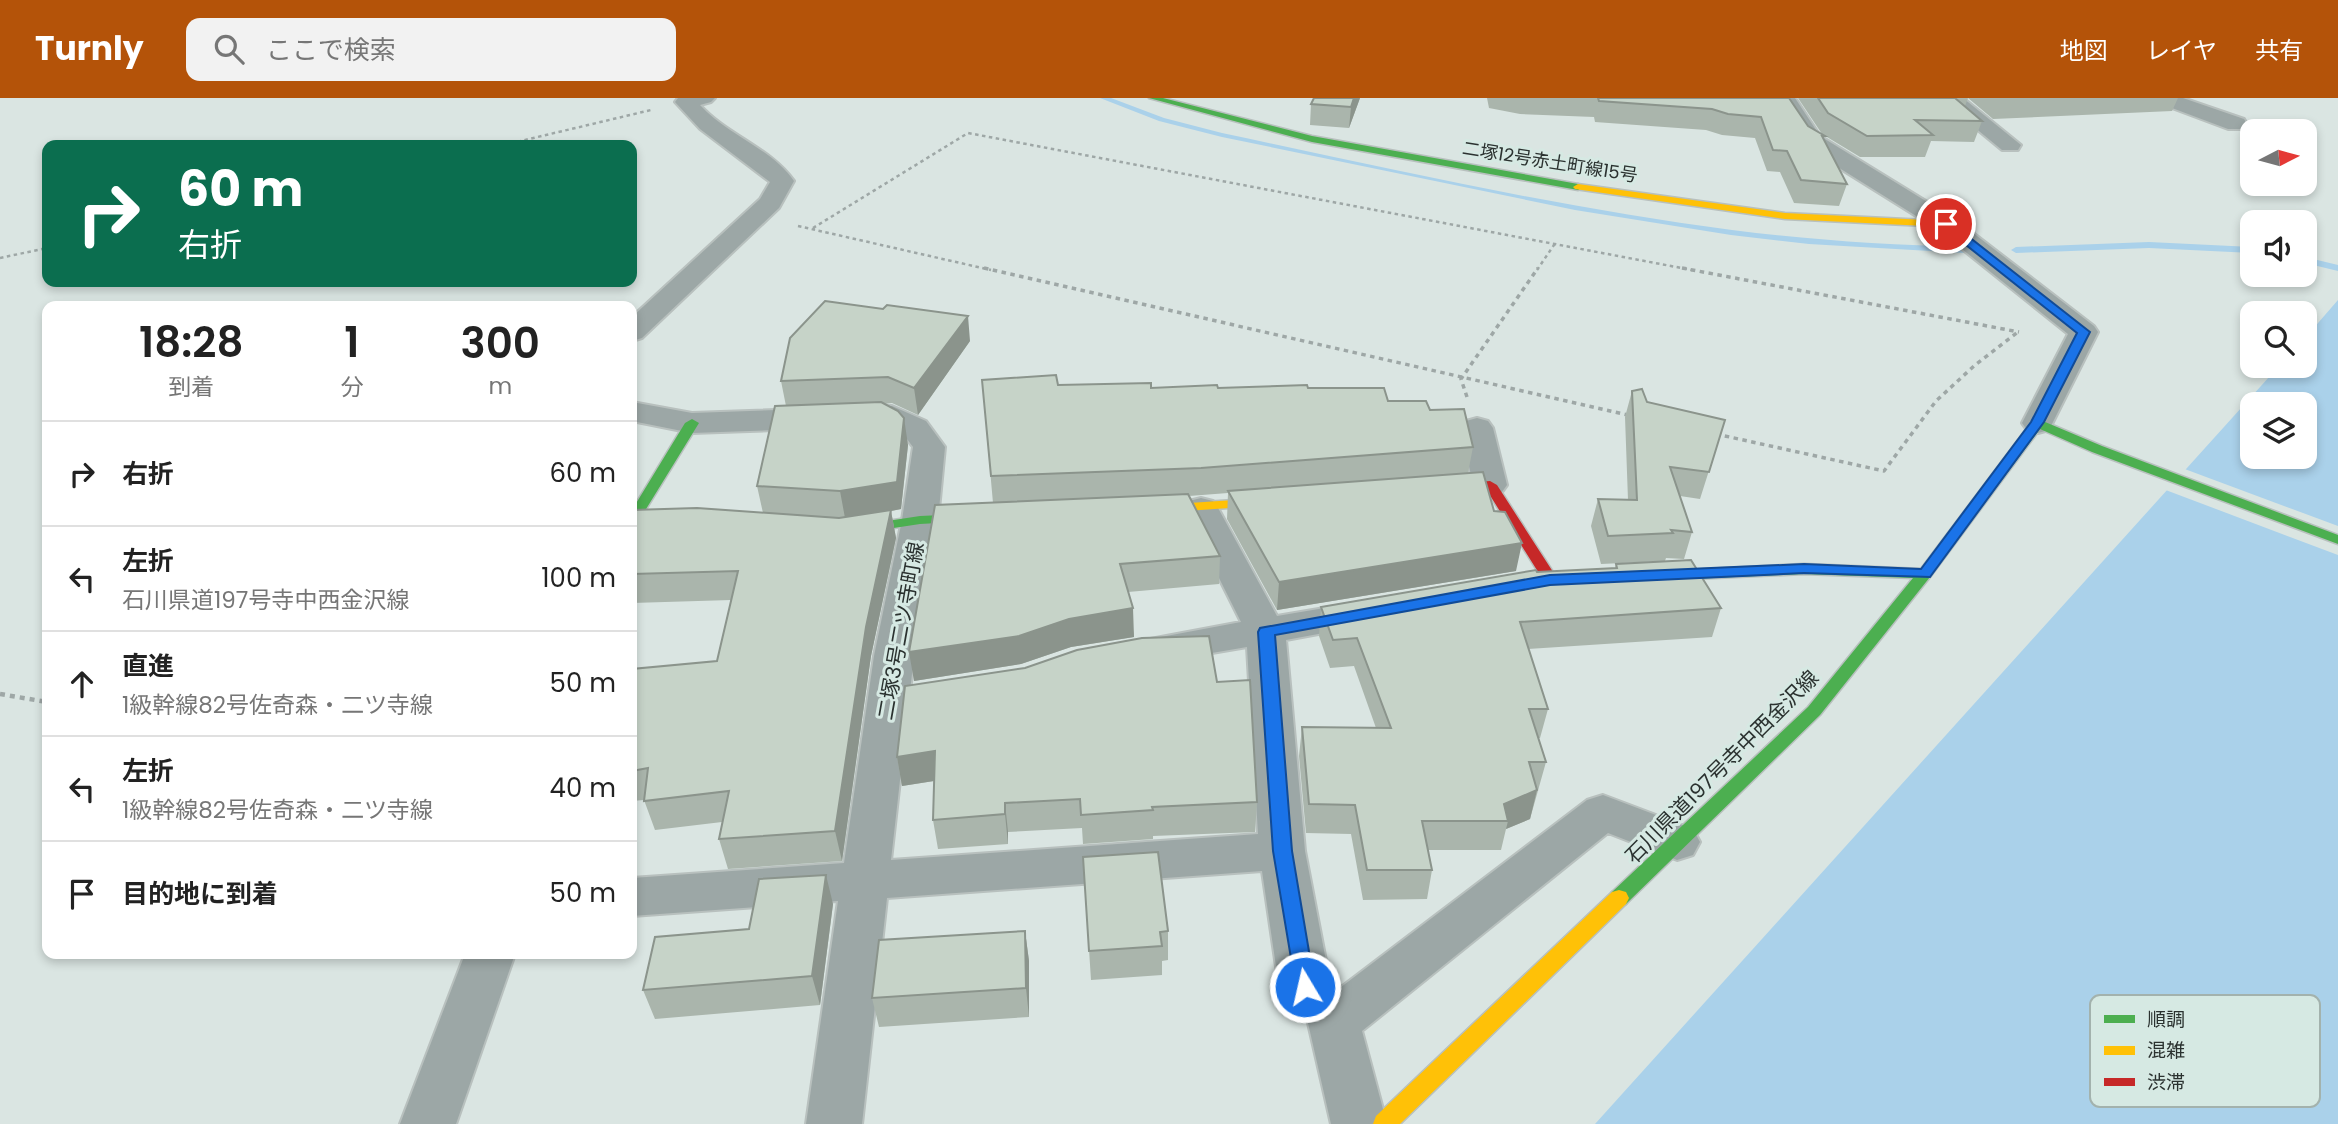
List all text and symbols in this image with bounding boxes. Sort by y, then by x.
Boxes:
search box [186,18,676,81]
text: Turnly [35,25,144,72]
icon: search [210,30,248,68]
text: ここで検索 [266,32,396,68]
text: 地図 [2060,34,2108,67]
text: レイヤ [2146,34,2217,67]
text: 共有 [2255,34,2303,67]
north arrow [2240,119,2317,196]
map controls [2240,119,2317,469]
street label: 二塚12号赤土町線15号 [1461,135,1640,188]
text: 60 m [178,155,303,223]
icon: right [63,168,154,259]
pin [1916,194,1976,254]
icon: arrive [1927,205,1965,243]
button: sound [2240,210,2317,287]
text: 右折 [178,222,242,267]
button: search [2240,301,2317,378]
text: 18:28 [139,313,243,372]
text: 1 [344,313,360,372]
text: 300 [461,314,540,373]
text: m [488,370,512,402]
text: 到着 [168,371,214,403]
text: 分 [340,371,363,403]
button: layers [2240,392,2317,469]
icon: right [63,455,101,493]
text: 60 m [549,455,616,491]
text: 右折 [122,456,174,492]
street label: 二塚3号二ツ寺町線 [871,540,930,722]
text: 左折 [122,543,174,579]
icon: left [63,560,101,598]
text: 100 m [541,560,616,596]
text: 石川県道197号寺中西金沢線 [122,584,409,616]
text: 直進 [122,648,174,684]
street label: 石川県道197号寺中西金沢線 [1619,664,1825,870]
icon: ahead [63,665,101,703]
text: 50 m [550,665,616,701]
text: 1級幹線82号佐奇森・二ツ寺線 [122,689,433,721]
text: 左折 [122,753,174,789]
icon: left [63,770,101,808]
text: 40 m [550,770,616,806]
text: 1級幹線82号佐奇森・二ツ寺線 [122,794,433,826]
icon: arrive [63,875,101,913]
text: 50 m [550,875,616,911]
text: 目的地に到着 [122,876,278,912]
position arrow [1268,950,1342,1024]
legend [2090,995,2320,1107]
text: 順調 [2147,1006,2185,1033]
text: 混雑 [2147,1037,2185,1064]
text: 渋滞 [2147,1069,2185,1096]

